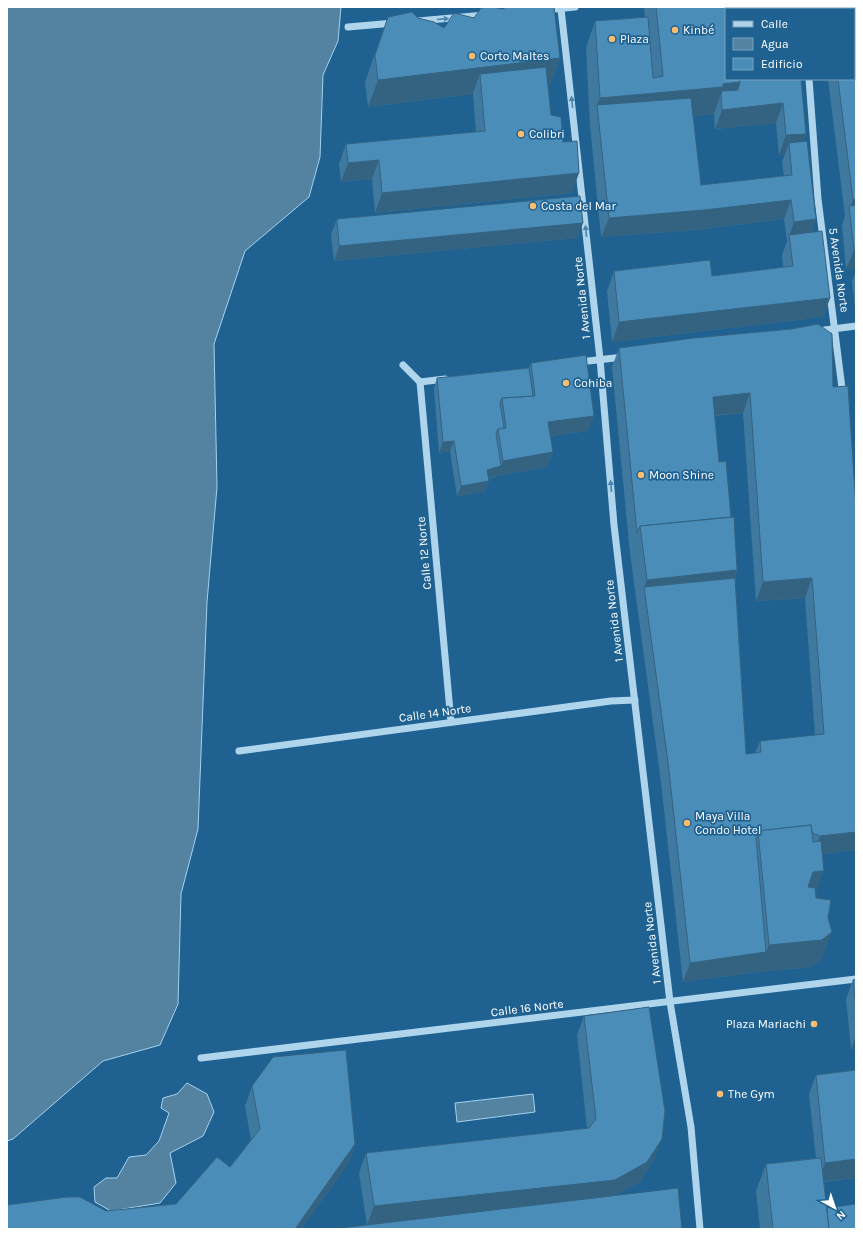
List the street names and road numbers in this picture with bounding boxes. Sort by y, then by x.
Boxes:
street label: 5 Avenida Norte [826,227,852,313]
street label: 1 Avenida Norte [571,256,593,340]
street label: Calle 12 Norte [414,516,434,590]
street label: 1 Avenida Norte [602,579,626,663]
street label: Calle 14 Norte [398,701,472,725]
street label: 1 Avenida Norte [640,901,664,985]
street label: Calle 16 Norte [490,997,564,1019]

